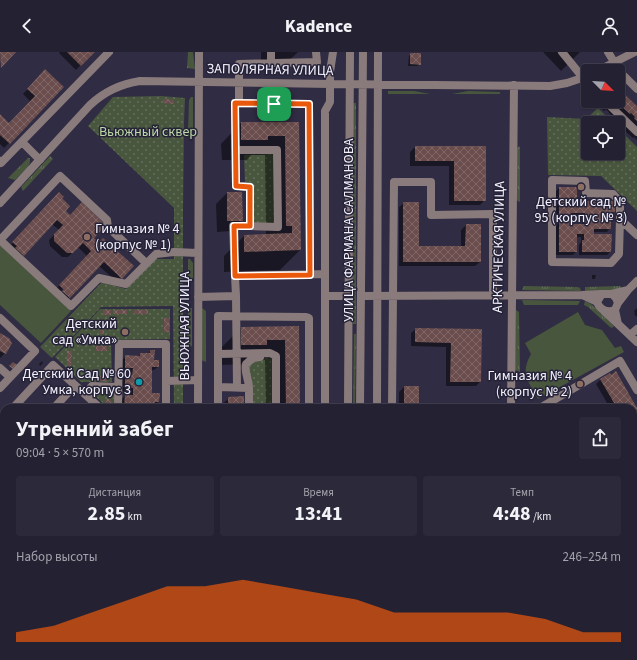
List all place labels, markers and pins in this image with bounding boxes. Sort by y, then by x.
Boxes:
pin [257,87,291,121]
marker: Детский сад № 95 (корпус № 3) [576,182,586,192]
place label: Детский сад № 95 (корпус № 3) [535,192,627,228]
place label: Гимназия № 4 (корпус № 1) [95,219,179,255]
marker: Гимназия № 4 (корпус № 1) [82,232,92,242]
place label: Детский сад «Умка» [52,314,117,350]
marker: Детский сад «Умка» [120,327,130,337]
place label: Детский Сад № 60 Умка, корпус 3 [22,364,131,400]
place label: Гимназия № 4 (корпус № 2) [488,366,572,402]
marker: Детский Сад № 60 Умка, корпус 3 [134,377,144,387]
marker: Гимназия № 4 (корпус № 2) [575,379,585,389]

